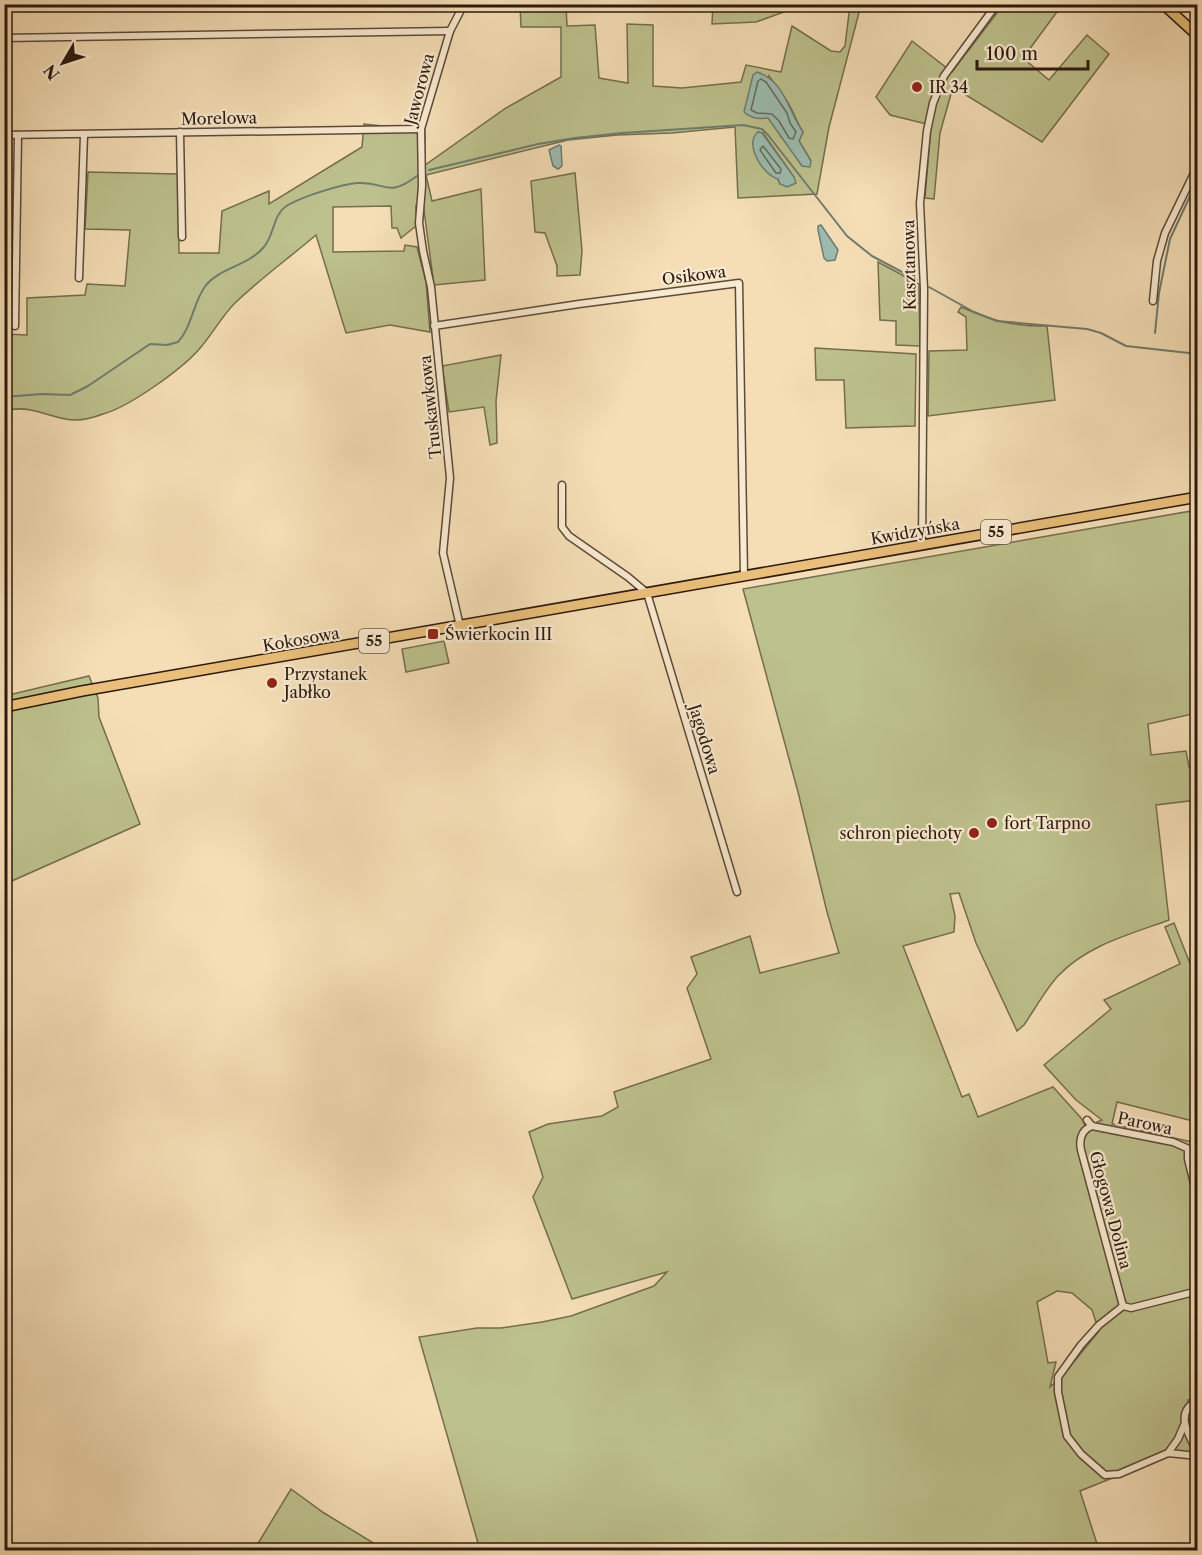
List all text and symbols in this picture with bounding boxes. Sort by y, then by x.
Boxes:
north arrow [33,33,93,93]
scale bar [977,33,1088,71]
text: 100 m [986,43,1038,65]
street label: Jaworowa [399,51,438,130]
text: N [39,61,63,84]
place label: IR 34 [929,77,968,97]
marker: IR 34 [910,80,924,94]
street label: Morelowa [181,107,258,129]
street label: Kasztanowa [898,219,920,311]
street label: Osikowa [661,261,728,289]
street label: Truskawkowa [415,354,445,460]
street label: Kwidzyńska [869,513,962,549]
road number: 55 [981,520,1011,544]
street label: Kokosowa [261,622,342,656]
place label: Świerkocin III [445,624,552,644]
marker: Świerkocin III [426,627,440,641]
road number: 55 [359,629,389,653]
place label: Przystanek Jabłko [281,664,368,702]
marker: Przystanek Jabłko [265,676,279,690]
street label: Jagodowa [684,699,725,777]
place label: fort Tarpno [1004,813,1091,833]
marker: fort Tarpno [985,816,999,830]
place label: schron piechoty [840,823,963,843]
marker: schron piechoty [967,826,981,840]
street label: Parowa [1116,1107,1175,1139]
street label: Głogowa Dolina [1086,1149,1137,1272]

